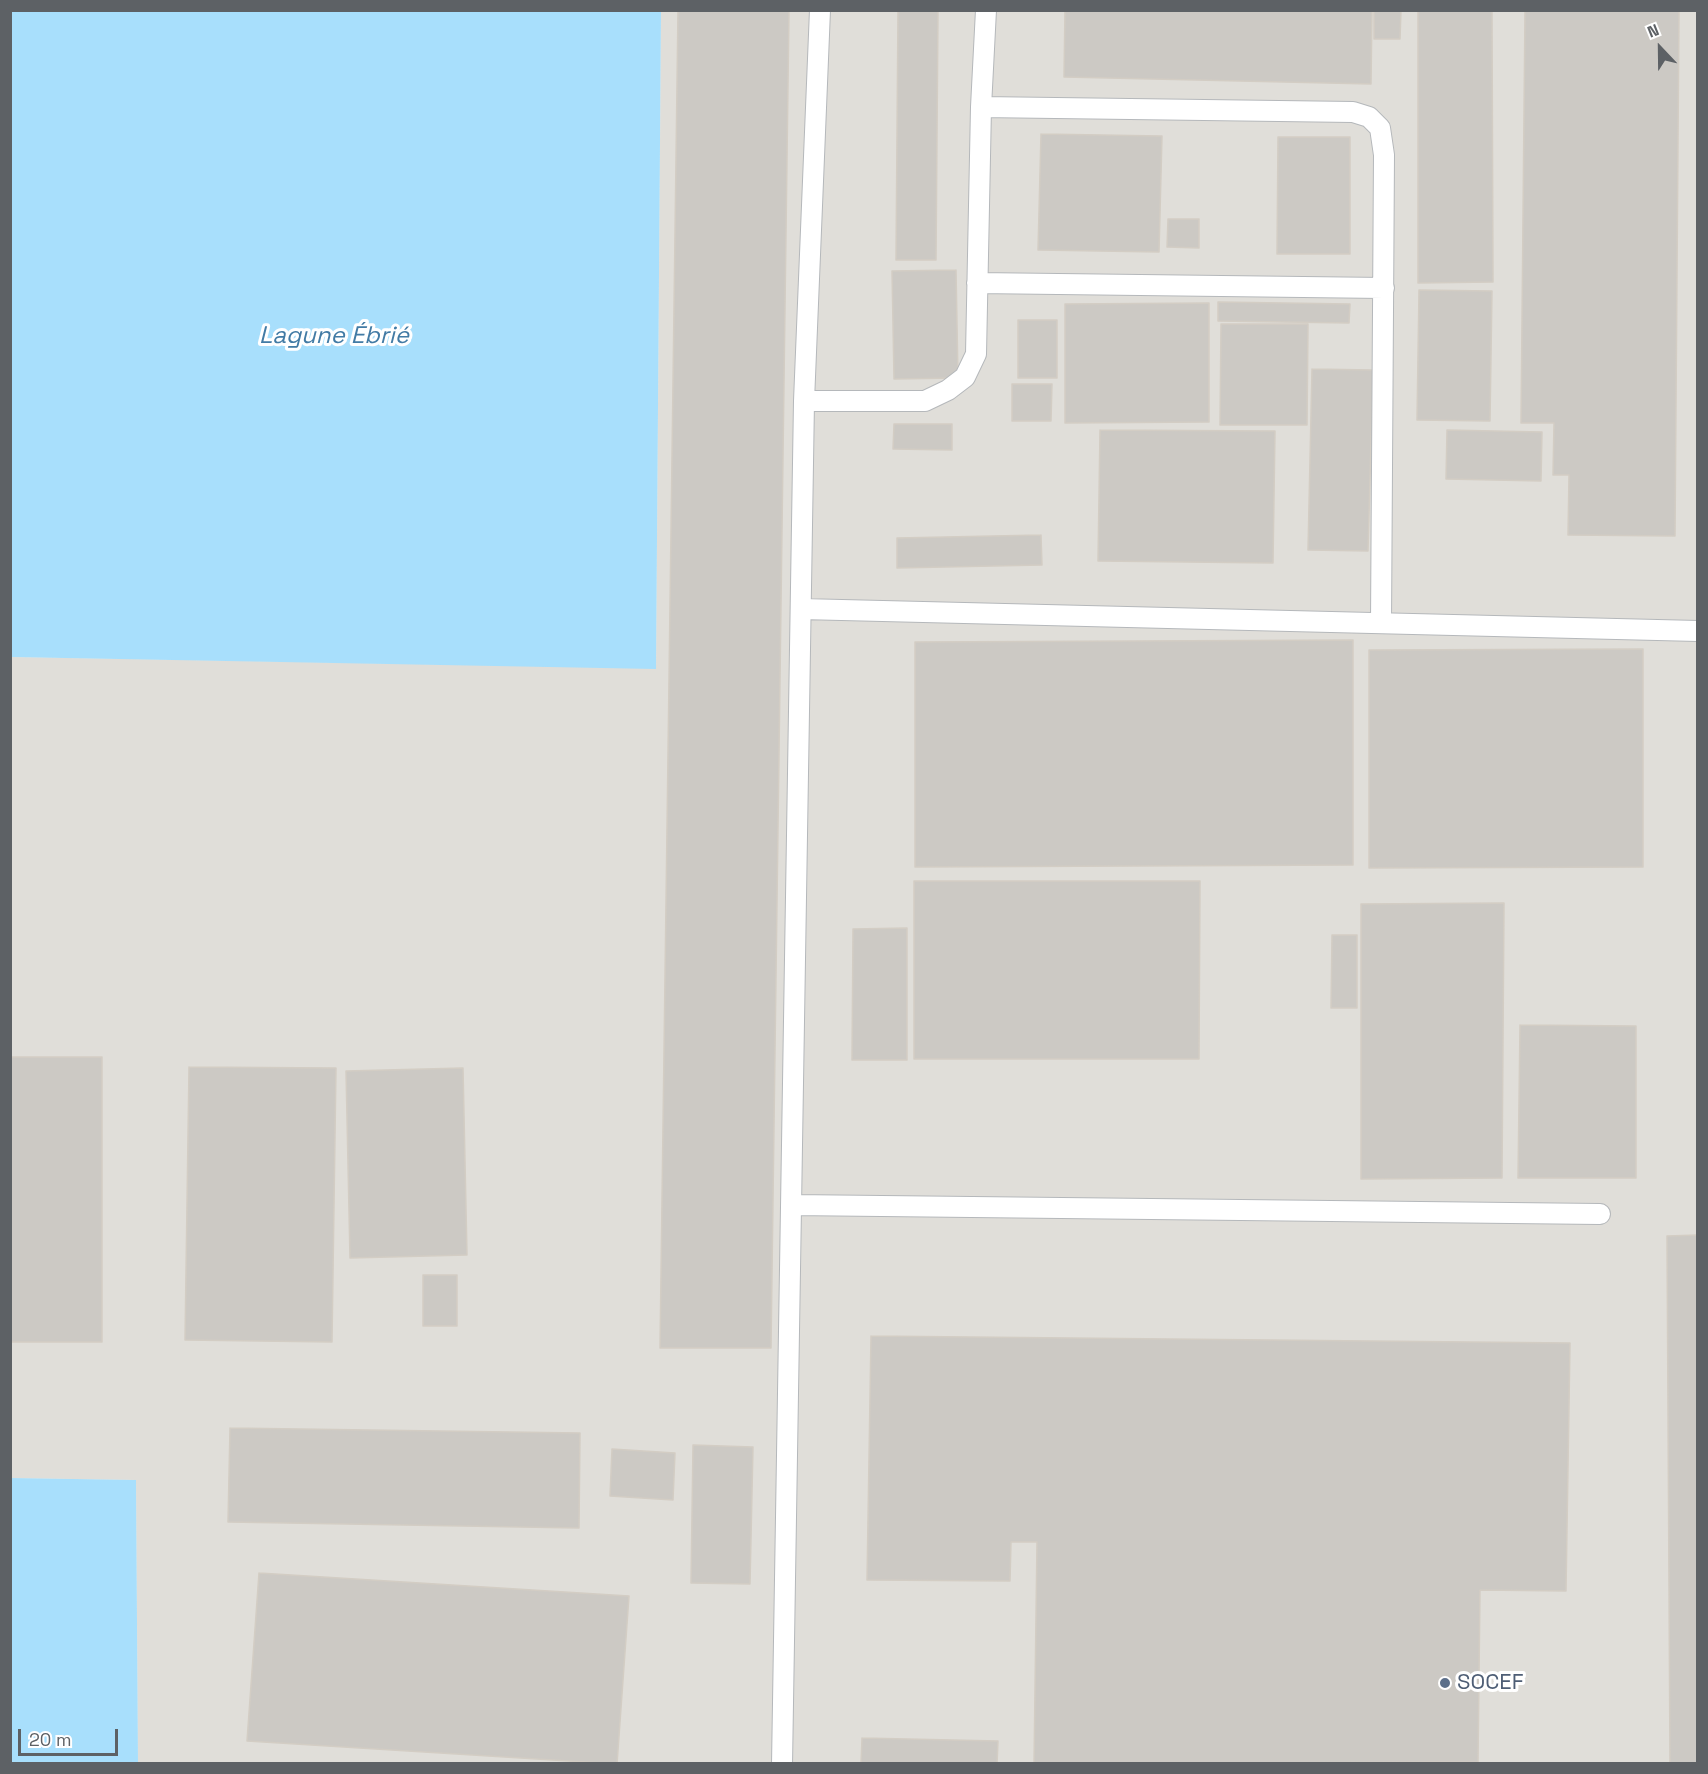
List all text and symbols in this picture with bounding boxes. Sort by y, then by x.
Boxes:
north arrow [1630,18,1690,78]
text: N [1644,19,1662,43]
water label: Lagune Ébrié [259,322,409,350]
place label: SOCEF [1457,1670,1524,1696]
marker: SOCEF [1438,1676,1452,1690]
scale bar [21,1717,122,1755]
text: 20 m [29,1728,72,1751]

